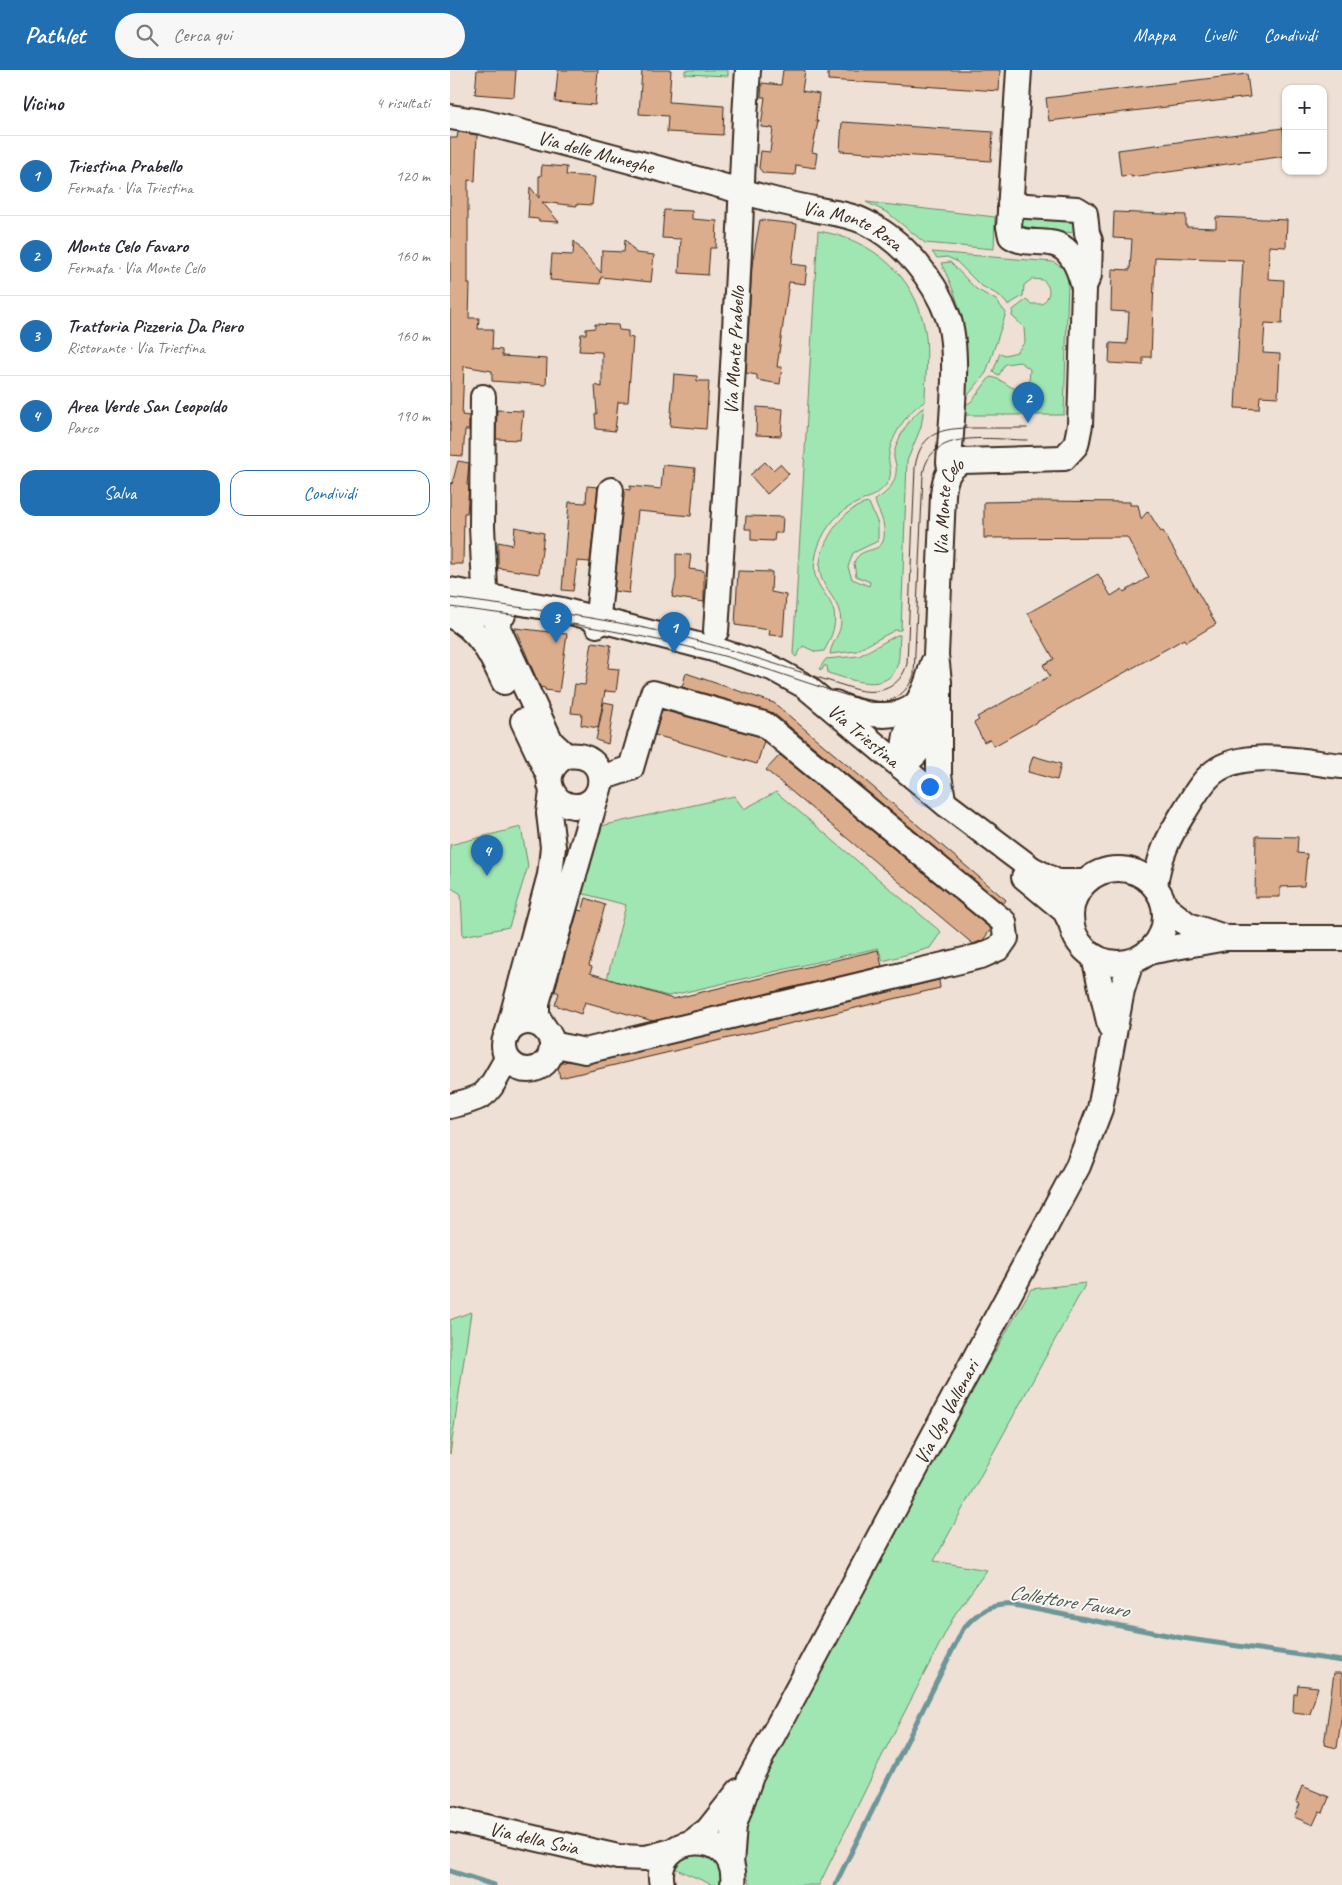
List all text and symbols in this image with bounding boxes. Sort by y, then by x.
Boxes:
search box [115,13,465,58]
text: Pathlet [25,20,85,50]
icon: search [133,21,161,49]
text: Cerca qui [173,23,232,47]
text: Mappa [1134,24,1175,46]
text: Livelli [1203,24,1236,46]
text: Condividi [1264,24,1317,46]
map controls [1282,85,1327,175]
button: + [1282,85,1327,130]
text: Vicino [20,90,63,116]
text: 4 risultati [376,93,430,113]
street label: Via delle Muneghe [535,124,658,180]
button: − [1282,130,1327,175]
text: Triestina Prabello [67,154,182,178]
text: 1 [32,166,40,186]
text: 120 m [396,166,430,186]
text: Fermata · Via Triestina [67,178,193,198]
street label: Via Monte Rosa [801,195,910,257]
text: Monte Celo Favaro [67,234,188,258]
text: 2 [32,246,40,266]
text: 160 m [396,246,430,266]
text: Fermata · Via Monte Celo [67,258,205,278]
street label: Via Monte Prabello [718,285,750,415]
text: Trattoria Pizzeria Da Piero [67,314,243,338]
text: 3 [32,326,40,346]
text: 160 m [396,326,430,346]
text: Ristorante · Via Triestina [67,338,205,358]
pin: 2 [1012,382,1044,423]
text: Area Verde San Leopoldo [67,394,226,418]
text: 4 [32,406,40,426]
text: 190 m [396,406,430,426]
text: Parco [67,418,98,438]
street label: Via Monte Celo [928,450,968,557]
button: Salva [20,470,220,516]
button: Condividi [230,470,430,516]
pin: 3 [540,602,572,643]
pin: 1 [658,612,690,653]
street label: Via Triestina [823,698,906,774]
your location [917,774,943,800]
pin: 4 [471,835,503,876]
street label: Via Ugo Vallenari [908,1354,985,1468]
water label: Collettore Favaro [1008,1579,1133,1624]
street label: Via della Soia [487,1816,582,1860]

